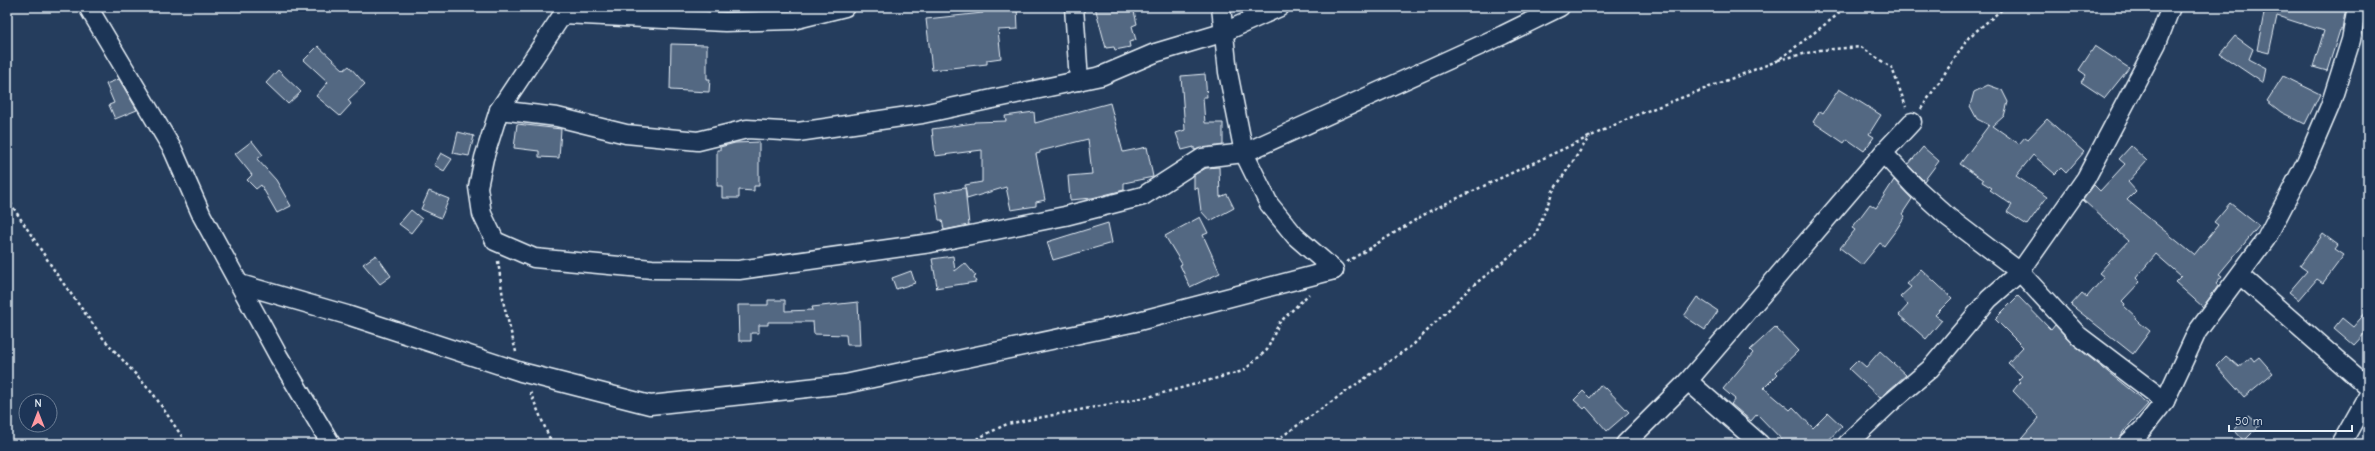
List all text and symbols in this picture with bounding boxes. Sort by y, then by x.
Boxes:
north arrow [18,393,58,433]
text: N [34,397,42,410]
scale bar [2229,407,2352,433]
text: 50 m [2235,414,2263,428]

